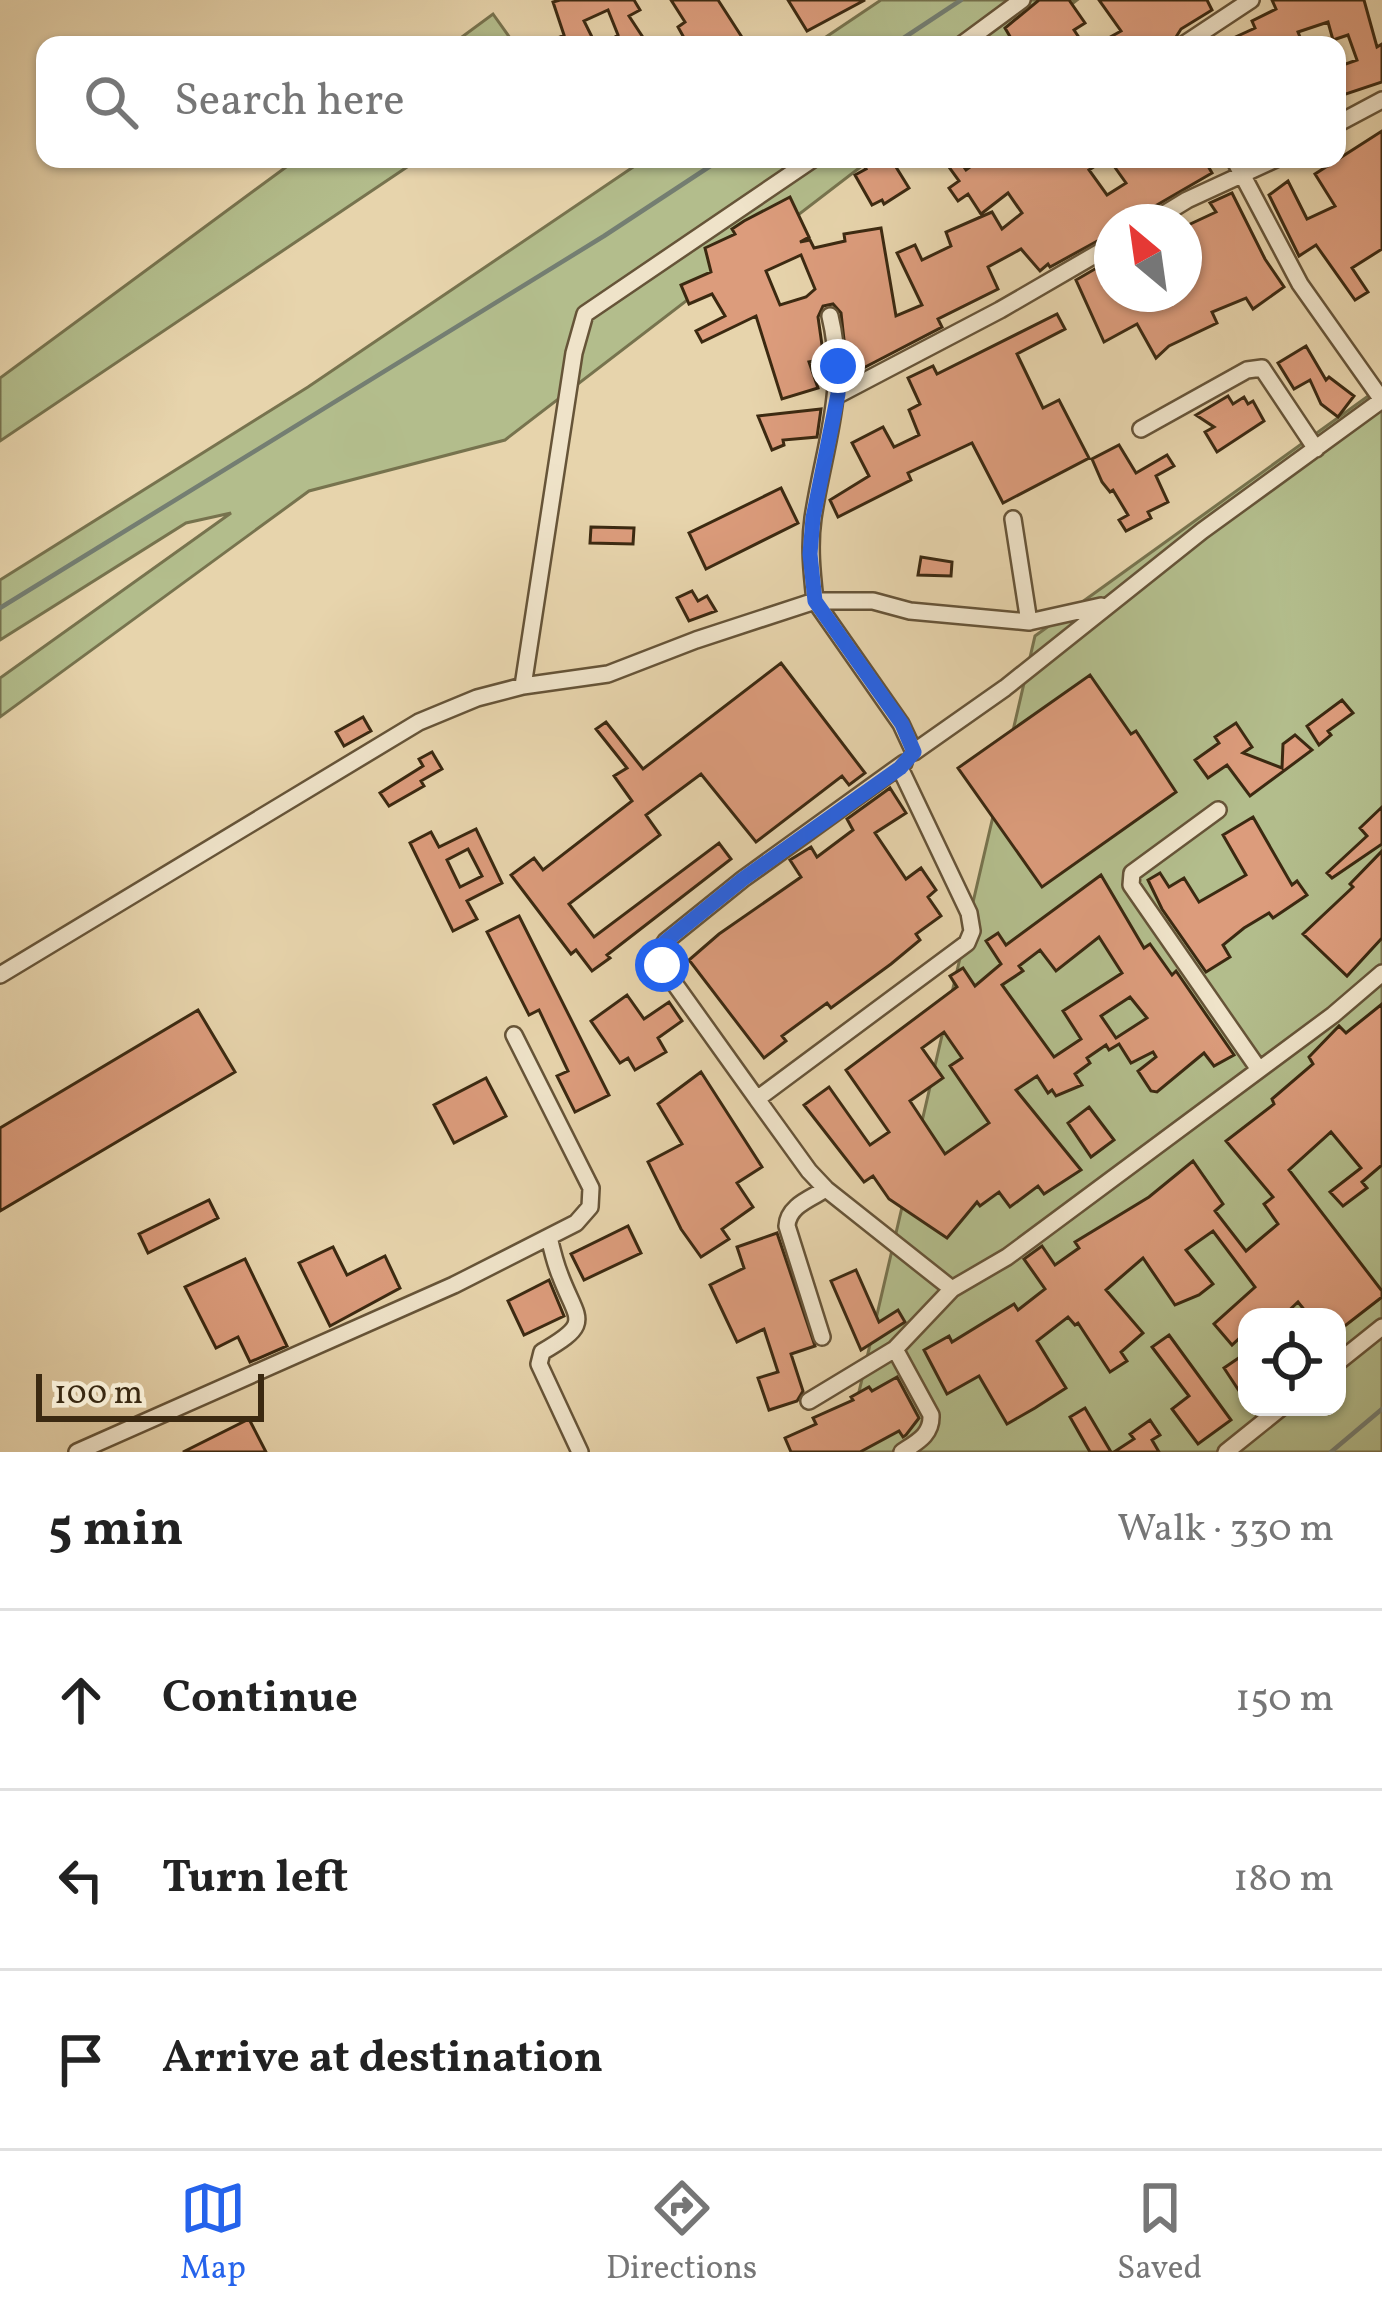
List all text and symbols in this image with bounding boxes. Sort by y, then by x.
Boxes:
search box [36,36,1346,168]
icon: search [78,69,144,135]
text: Search here [174,71,405,134]
north arrow [1094,204,1202,312]
route end [811,339,865,393]
route start [635,938,689,992]
map controls [1238,1308,1346,1416]
button: locate [1238,1308,1346,1416]
scale bar [36,1368,264,1421]
text: 100 m [54,1372,143,1418]
text: 5 min [48,1495,184,1566]
text: Walk · 330 m [1117,1503,1334,1557]
icon: ahead [48,1667,114,1733]
text: Continue [162,1668,358,1731]
text: 150 m [1235,1673,1334,1727]
icon: left [48,1847,114,1913]
text: Turn left [162,1848,348,1911]
text: 180 m [1233,1853,1334,1907]
icon: arrive [48,2027,114,2093]
text: Arrive at destination [162,2028,603,2091]
tab: Map [180,2175,246,2293]
tab: Directions [606,2175,757,2293]
tab: Saved [1117,2175,1202,2293]

